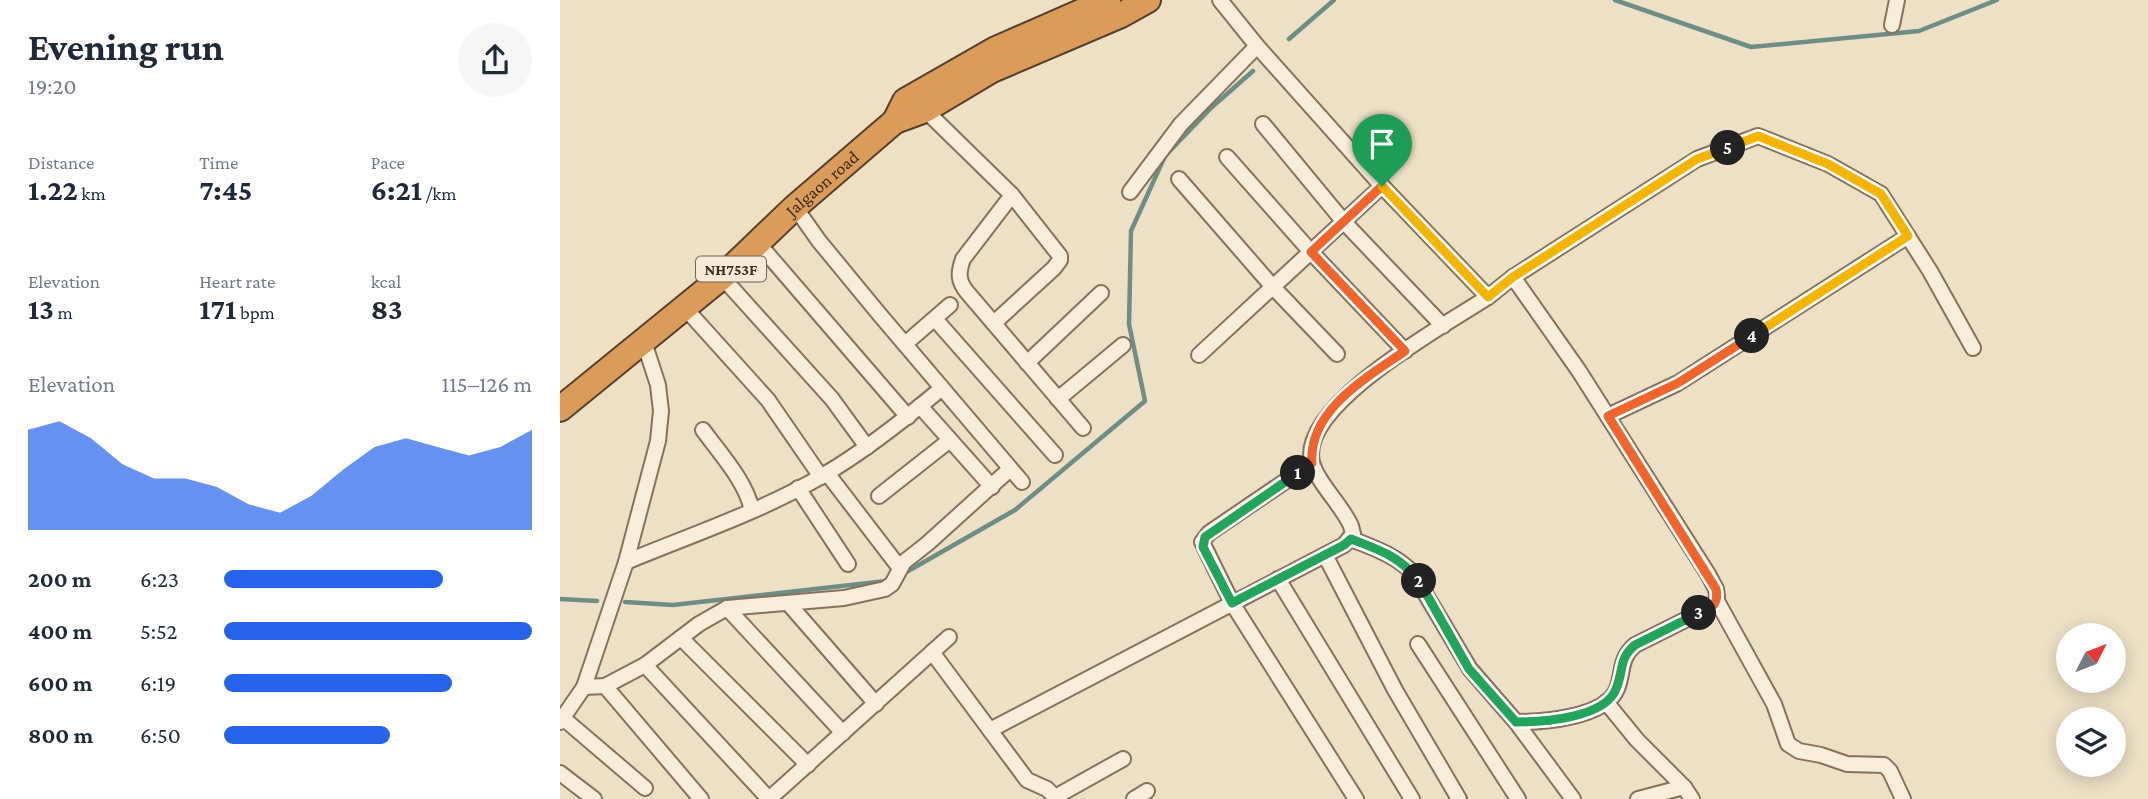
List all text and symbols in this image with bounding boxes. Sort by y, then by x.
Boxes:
button: share [458,23,532,97]
text: Evening run [28,26,224,68]
text: 19:20 [28,73,77,99]
pin [1352,114,1412,186]
icon: arrive [1363,125,1401,163]
pin: 5 [1710,130,1746,166]
text: 5 [1723,137,1732,158]
street label: Jalgaon road [780,146,863,222]
text: Distance [28,152,94,173]
text: Time [199,152,238,173]
text: Pace [371,152,405,173]
text: 1.22 [28,173,78,206]
text: 7:45 [199,173,252,206]
text: 6:21 [371,173,422,206]
text: km [78,183,106,204]
text: /km [422,183,457,204]
road number: NH753F [696,256,766,282]
text: Elevation [28,271,100,292]
text: Heart rate [199,271,275,292]
text: kcal [371,271,401,292]
text: 13 [28,292,54,325]
text: 171 [199,292,236,325]
text: 83 [371,292,403,325]
text: m [54,302,73,323]
text: bpm [236,302,275,323]
pin: 4 [1734,318,1770,354]
text: 4 [1746,325,1757,346]
text: Elevation [28,371,115,397]
text: 115–126 m [442,371,532,397]
pin: 1 [1280,456,1316,490]
text: 1 [1294,462,1301,483]
pin: 2 [1402,564,1436,598]
text: 200 m [28,566,92,592]
text: 6:23 [140,566,179,592]
text: 2 [1414,570,1423,591]
pin: 3 [1682,596,1716,630]
text: 3 [1694,602,1703,623]
text: 400 m [28,618,92,644]
text: 5:52 [140,618,177,644]
north arrow [2056,623,2126,693]
map controls [2056,623,2126,777]
text: 600 m [28,670,92,696]
text: 6:19 [140,670,176,696]
button: layers [2056,707,2126,777]
text: 800 m [28,722,93,748]
text: 6:50 [140,722,181,748]

